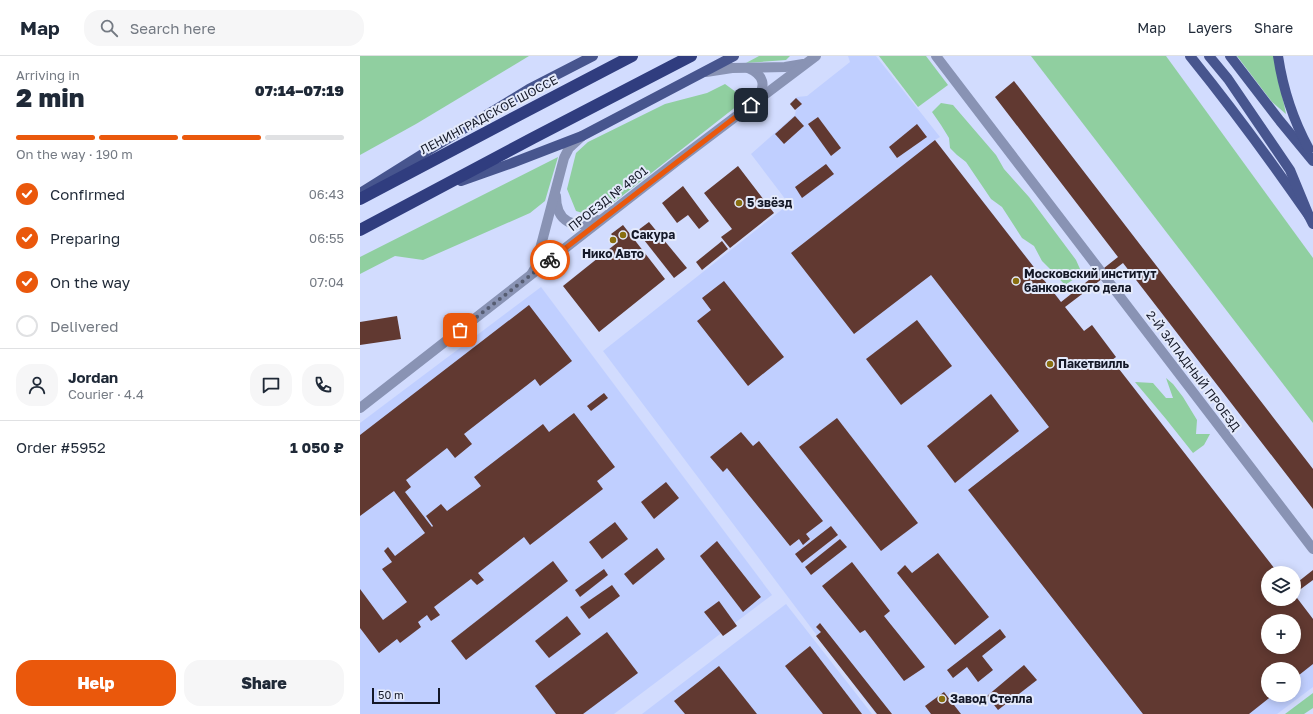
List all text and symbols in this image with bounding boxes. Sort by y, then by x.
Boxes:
search box [84,10,364,46]
text: Map [20,16,60,39]
icon: search [98,17,120,39]
text: Search here [130,19,216,37]
text: Map [1137,19,1166,36]
text: Layers [1188,19,1232,36]
text: Share [1254,19,1293,36]
text: Arriving in [16,67,80,83]
street label: ЛЕНИНГРАДСКОЕ ШОССЕ [417,72,560,157]
text: 07:14–07:19 [255,81,344,99]
text: 2 min [16,82,84,113]
pin [734,88,768,122]
icon: home [740,94,762,116]
text: On the way · 190 m [16,146,133,162]
street label: ПРОЕЗД № 4801 [565,163,650,234]
icon: check [16,183,38,205]
text: Confirmed [50,185,125,203]
text: 06:43 [309,186,344,202]
place label: 5 звёзд [747,195,793,210]
marker: 5 звёзд [734,198,744,208]
icon: check [16,227,38,249]
place label: Сакура [631,227,675,242]
text: Preparing [50,229,120,247]
text: 06:55 [309,230,344,246]
marker: Сакура [618,230,628,240]
marker: Нико Авто [608,235,618,245]
courier [530,240,570,280]
place label: Нико Авто [582,246,644,261]
icon: bike [539,249,561,271]
place label: Московский институт банковского дела [1024,266,1156,295]
icon: check [16,271,38,293]
text: On the way [50,273,130,291]
text: 07:04 [309,274,344,290]
marker: Московский институт банковского дела [1011,276,1021,286]
street label: 2-Й ЗАПАДНЫЙ ПРОЕЗД [1143,308,1244,434]
pin [443,313,477,347]
text: Delivered [50,317,118,335]
icon: bag [449,319,471,341]
place label: Пакетвилль [1058,356,1129,371]
marker: Пакетвилль [1045,359,1055,369]
button: person [16,364,58,406]
button: chat [250,364,292,406]
button: phone [302,364,344,406]
text: Jordan [68,368,118,386]
text: Courier · 4.4 [68,386,144,402]
text: Order #5952 [16,438,106,456]
text: 1 050 ₽ [290,438,344,456]
map controls [1261,566,1301,702]
button: layers [1261,566,1301,606]
button: + [1261,614,1301,654]
button: Help [16,660,176,706]
button: Share [184,660,344,706]
button: − [1261,662,1301,702]
scale bar [372,686,440,705]
text: 50 m [378,688,404,701]
place label: Завод Стелла [950,691,1032,706]
marker: Завод Стелла [937,694,947,704]

